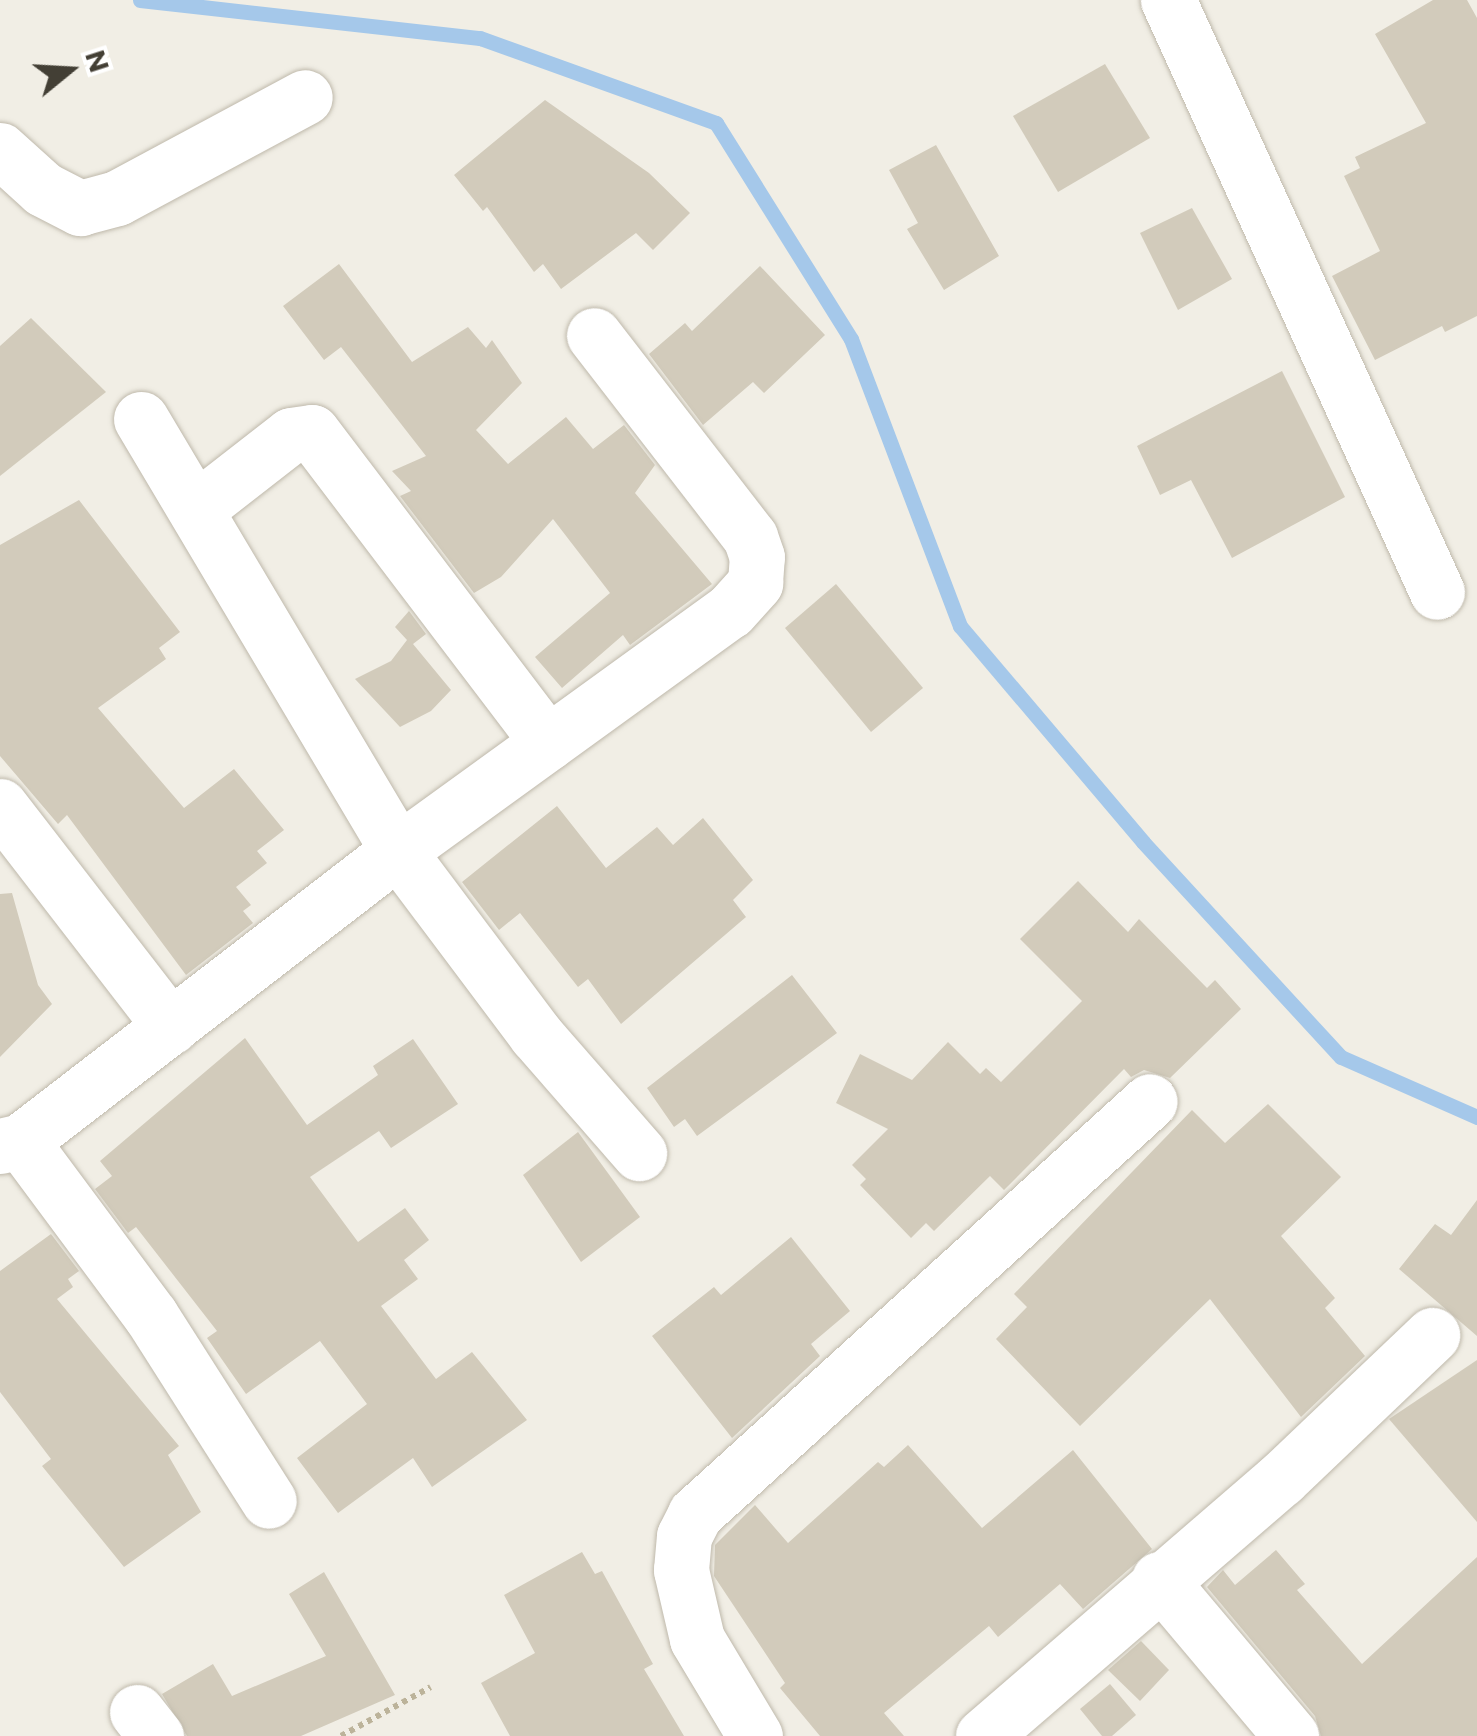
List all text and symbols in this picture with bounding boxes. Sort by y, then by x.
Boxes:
north arrow [20,20,120,120]
text: N [79,45,118,76]

